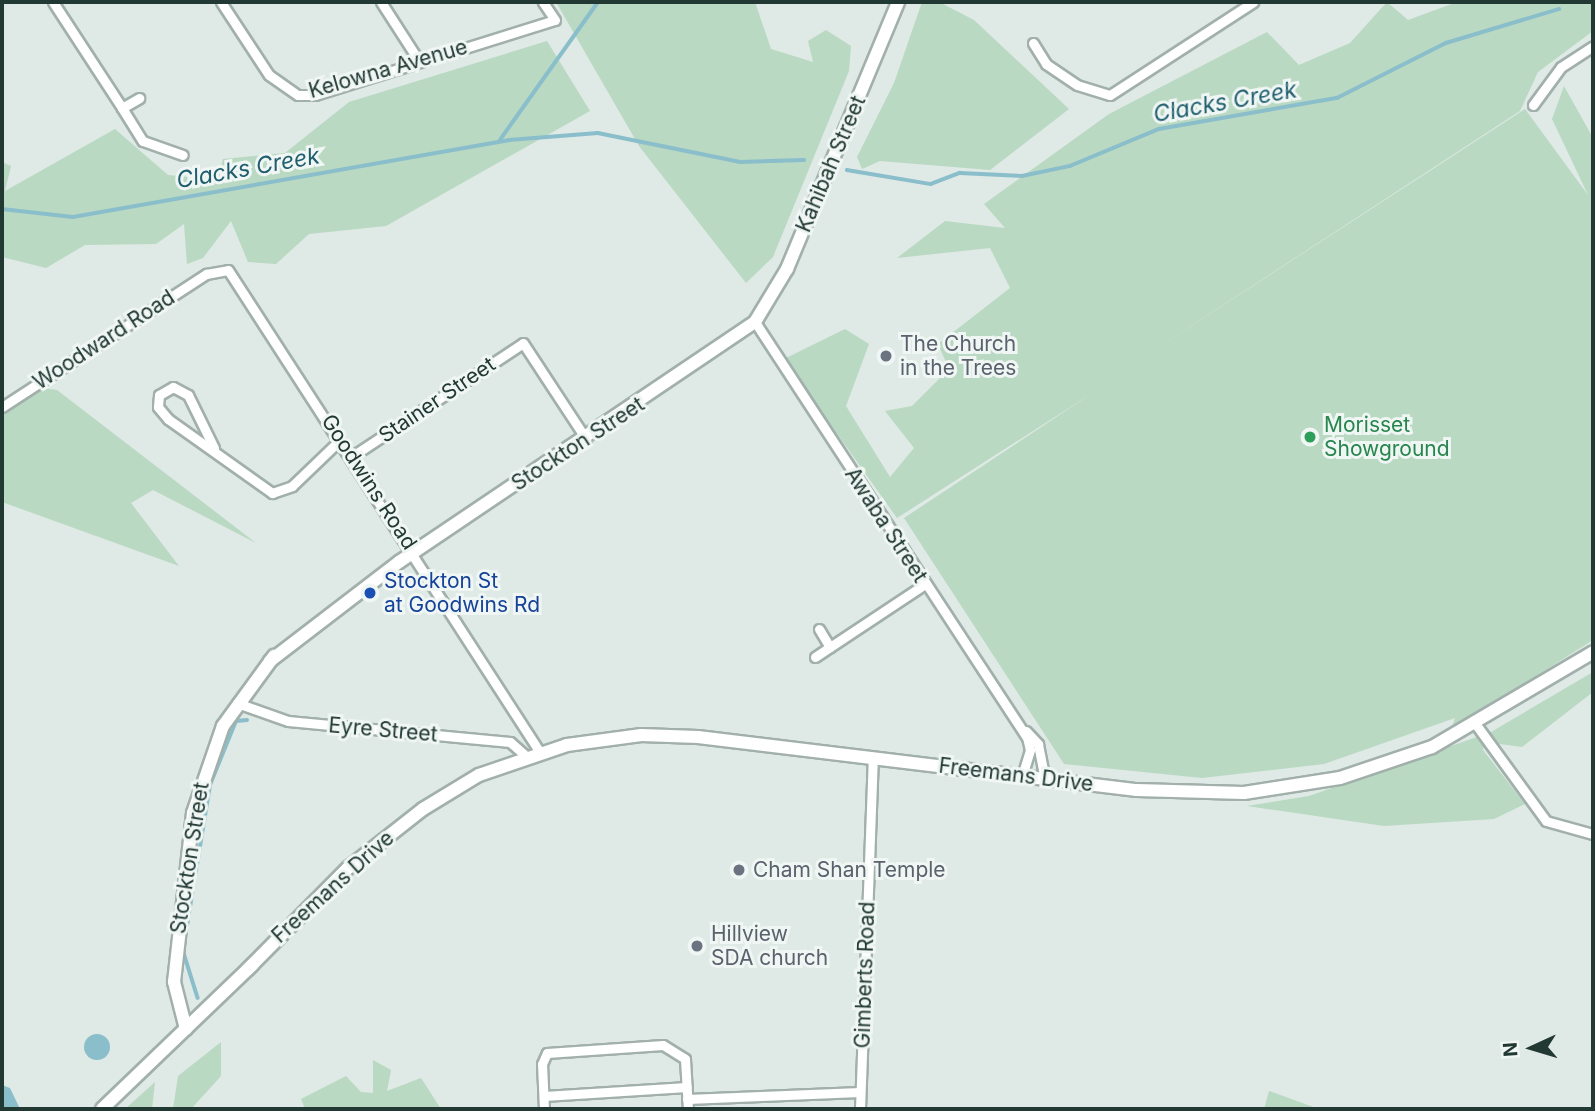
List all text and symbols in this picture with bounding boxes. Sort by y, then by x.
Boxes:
street label: Kelowna Avenue [306,34,470,104]
water label: Clacks Creek [1151,76,1299,128]
street label: Kahibah Street [791,92,871,236]
water label: Clacks Creek [174,142,322,194]
street label: Woodward Road [29,285,179,395]
place label: The Church in the Trees [900,331,1016,381]
marker: The Church in the Trees [878,348,894,364]
street label: Stainer Street [374,352,500,448]
street label: Stockton Street [507,392,649,496]
street label: Goodwins Road [316,410,422,554]
place label: Morisset Showground [1324,412,1450,462]
marker: Morisset Showground [1302,429,1318,445]
street label: Awaba Street [839,463,933,587]
place label: Stockton St at Goodwins Rd [384,568,540,618]
marker: Stockton St at Goodwins Rd [362,585,378,601]
street label: Eyre Street [327,713,439,747]
street label: Freemans Drive [937,753,1095,797]
street label: Stockton Street [166,780,214,936]
street label: Freemans Drive [267,826,399,948]
place label: Cham Shan Temple [753,857,946,883]
marker: Cham Shan Temple [731,862,747,878]
street label: Gimberts Road [850,901,880,1049]
place label: Hillview SDA church [711,921,828,971]
marker: Hillview SDA church [689,938,705,954]
north arrow [1497,1013,1567,1083]
text: N [1499,1041,1523,1058]

